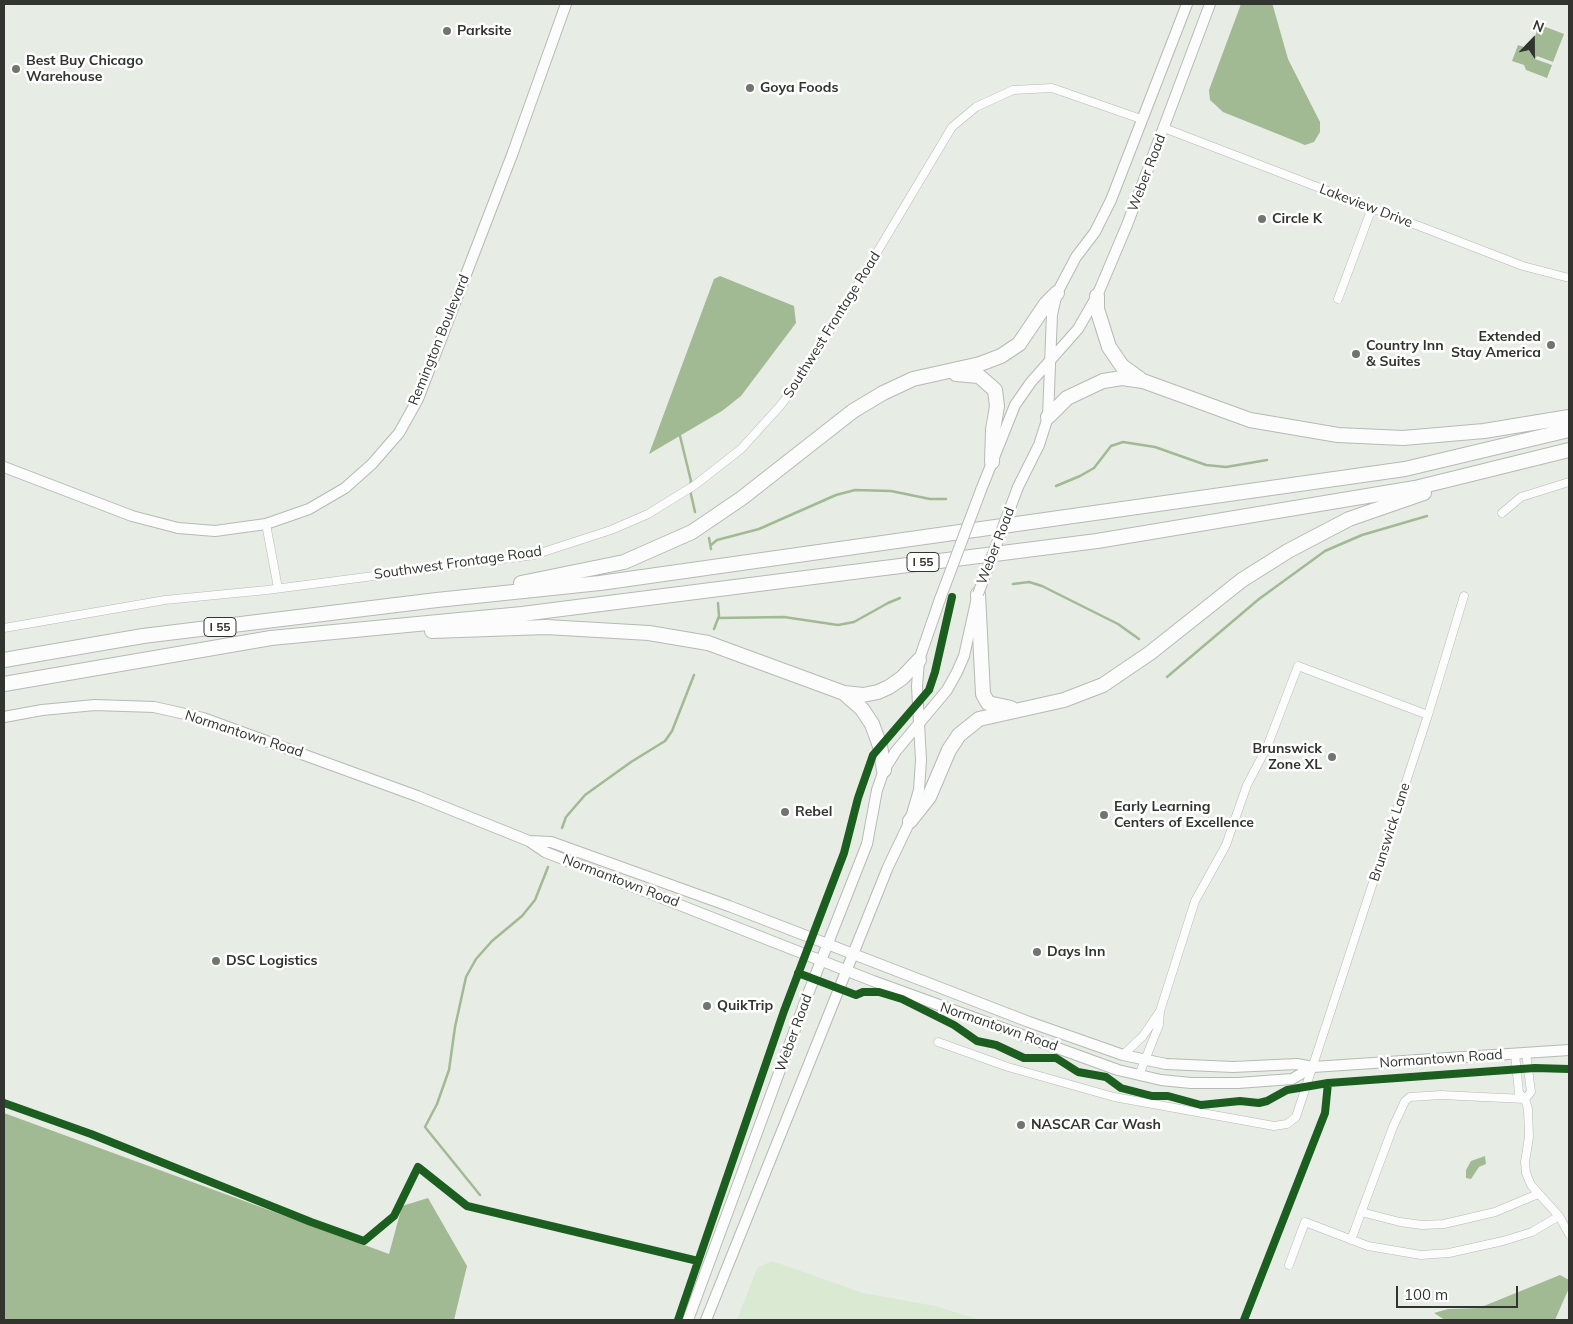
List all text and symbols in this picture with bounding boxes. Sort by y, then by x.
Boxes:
north arrow [1508,15,1558,65]
text: N [1530,16,1547,36]
place label: Parksite [457,23,511,39]
marker: Parksite [441,25,453,37]
place label: Best Buy Chicago Warehouse [26,53,143,85]
marker: Best Buy Chicago Warehouse [10,63,22,75]
place label: Goya Foods [760,80,839,96]
marker: Goya Foods [744,82,756,94]
street label: Weber Road [1125,132,1169,214]
street label: Lakeview Drive [1317,181,1415,231]
place label: Circle K [1272,211,1322,227]
marker: Circle K [1256,213,1268,225]
street label: Southwest Frontage Road [780,249,884,401]
street label: Remington Boulevard [405,272,473,408]
place label: Extended Stay America [1451,329,1541,362]
place label: Country Inn & Suites [1366,338,1444,371]
marker: Extended Stay America [1545,339,1557,351]
marker: Country Inn & Suites [1350,348,1362,360]
street label: Weber Road [974,505,1018,587]
street label: Southwest Frontage Road [373,543,543,583]
road number: I 55 [907,552,939,572]
road number: I 55 [204,618,236,636]
street label: Normantown Road [183,707,305,761]
place label: Brunswick Zone XL [1252,741,1322,774]
marker: Brunswick Zone XL [1326,751,1338,763]
street label: Brunswick Lane [1366,781,1414,883]
place label: Early Learning Centers of Excellence [1114,799,1254,832]
place label: Rebel [795,804,832,820]
marker: Rebel [779,806,791,818]
marker: Early Learning Centers of Excellence [1098,809,1110,821]
street label: Normantown Road [560,851,682,911]
place label: Days Inn [1047,944,1105,960]
marker: Days Inn [1031,946,1043,958]
place label: DSC Logistics [226,953,318,969]
marker: DSC Logistics [210,955,222,967]
street label: Weber Road [772,992,816,1074]
place label: QuikTrip [717,998,773,1014]
street label: Normantown Road [938,999,1060,1055]
marker: QuikTrip [701,1000,713,1012]
street label: Normantown Road [1379,1046,1503,1072]
place label: NASCAR Car Wash [1031,1117,1161,1133]
marker: NASCAR Car Wash [1015,1119,1027,1131]
scale bar [1398,1276,1520,1308]
text: 100 m [1404,1285,1448,1304]

